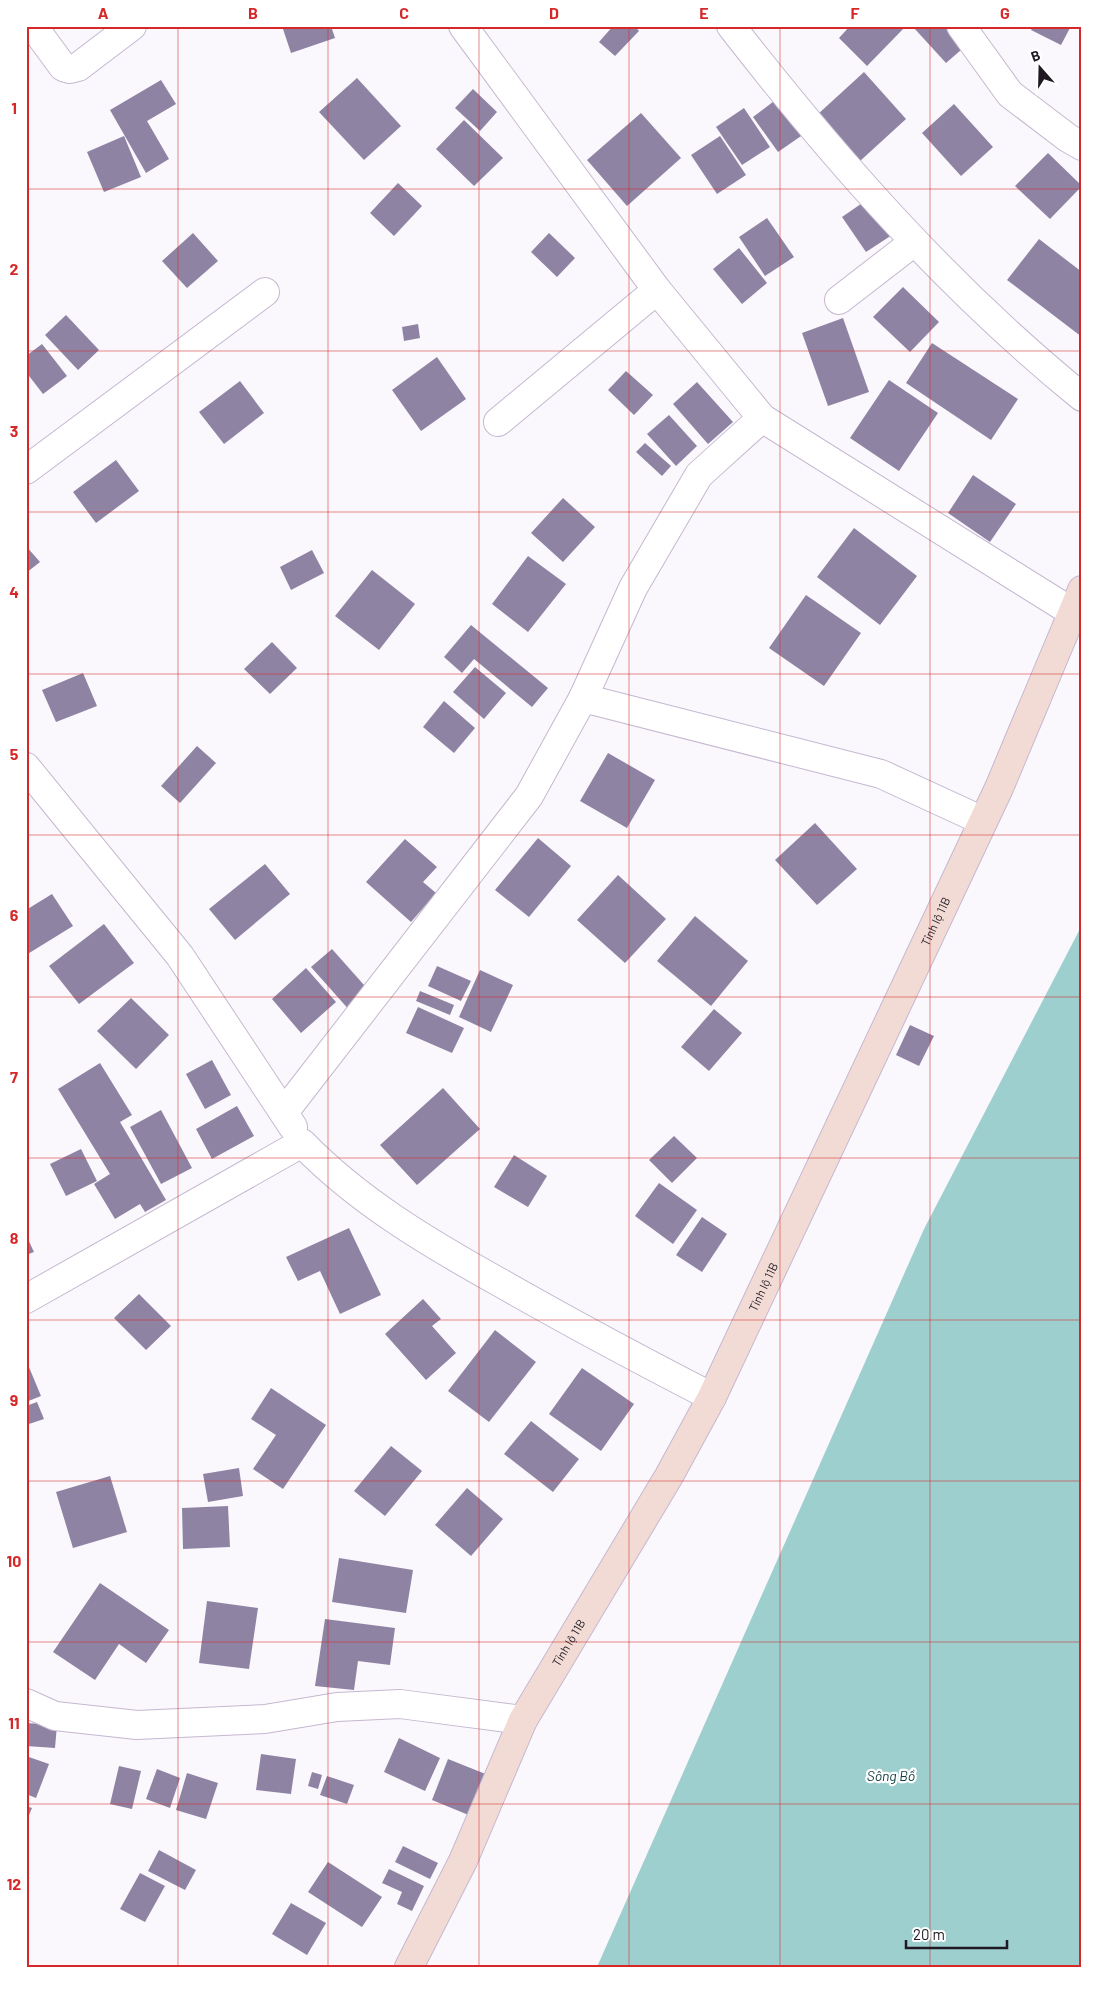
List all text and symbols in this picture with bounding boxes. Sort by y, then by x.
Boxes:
text: A [98,3,109,22]
text: B [248,3,258,22]
text: C [399,3,409,22]
text: D [549,3,559,22]
text: E [699,3,709,22]
text: F [851,3,860,22]
text: G [1000,3,1010,22]
north arrow [1016,42,1066,92]
text: B [1028,46,1042,65]
text: 1 [11,98,17,117]
text: 2 [10,259,19,278]
text: 3 [10,421,18,440]
text: 4 [9,582,19,601]
text: 5 [10,744,19,763]
street label: Tỉnh lộ 11B [918,895,953,948]
text: 6 [10,905,19,924]
text: 7 [10,1067,18,1086]
text: 8 [10,1228,19,1247]
street label: Tỉnh lộ 11B [745,1260,780,1313]
text: 9 [10,1390,18,1409]
text: 10 [7,1551,21,1570]
street label: Tỉnh lộ 11B [549,1616,588,1668]
text: 11 [8,1713,20,1732]
water label: Sông Bồ [867,1767,915,1784]
text: 12 [7,1874,21,1893]
scale bar [906,1918,1007,1950]
text: 20 m [913,1925,945,1943]

